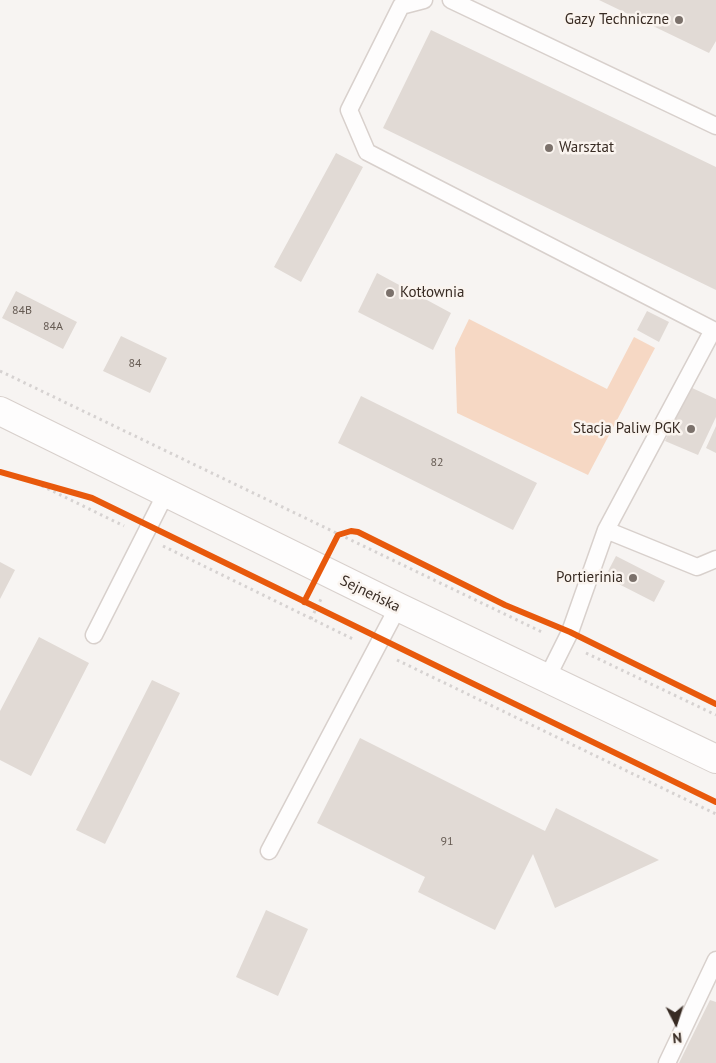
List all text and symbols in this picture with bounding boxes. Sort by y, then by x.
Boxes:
place label: Gazy Techniczne [565,11,669,29]
marker: Gazy Techniczne [673,14,685,26]
place label: Warsztat [559,139,614,157]
marker: Warsztat [543,142,555,154]
place label: Kotłownia [400,284,464,302]
marker: Kotłownia [384,287,396,299]
house number: 84B [12,304,32,318]
house number: 84A [43,320,63,334]
house number: 84 [128,357,142,371]
place label: Stacja Paliw PGK [573,420,681,438]
marker: Stacja Paliw PGK [685,423,697,435]
house number: 82 [430,456,444,470]
place label: Portierinia [556,569,623,587]
street label: Sejneńska [337,572,403,616]
marker: Portierinia [627,572,639,584]
house number: 91 [440,835,454,849]
north arrow [651,998,701,1048]
text: N [672,1029,683,1047]

